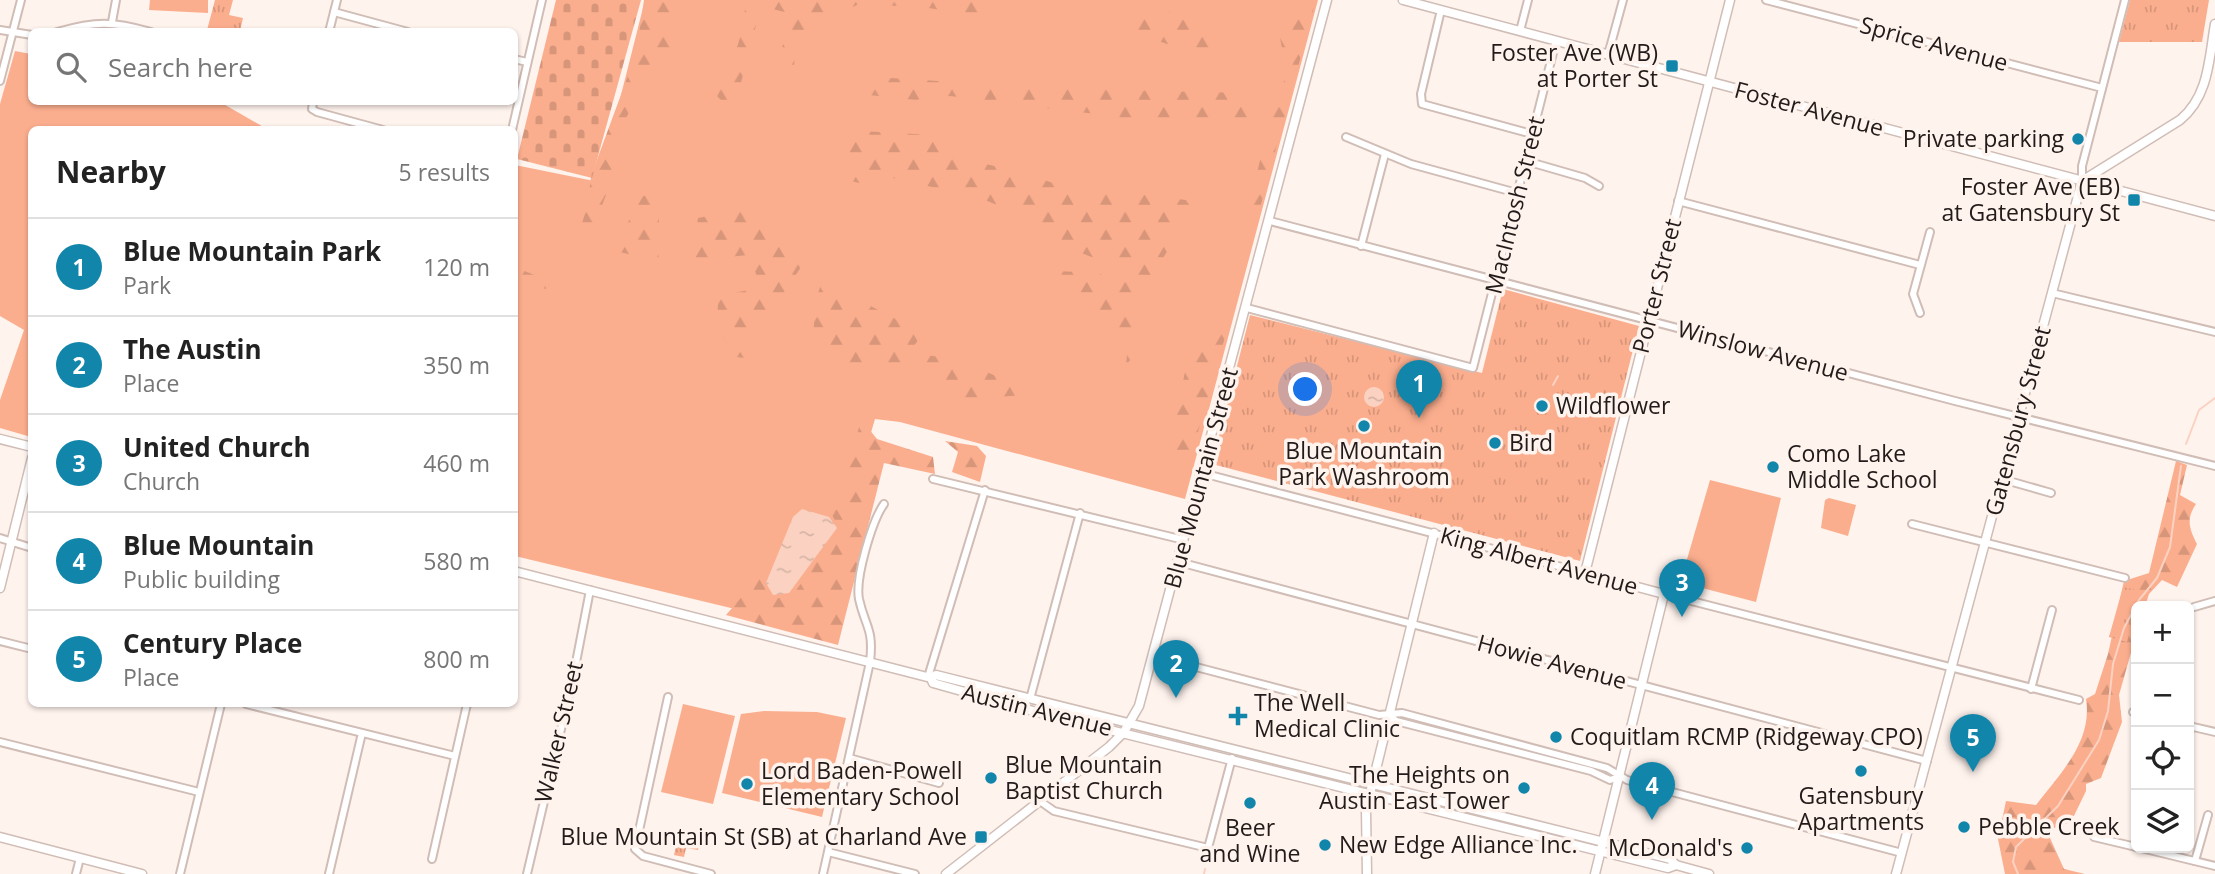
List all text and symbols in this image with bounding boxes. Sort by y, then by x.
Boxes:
street label: Sprice Avenue [1857,8,2012,78]
search box [28,28,518,105]
place label: Foster Ave (WB) at Porter St [1490,36,1658,94]
icon: search [52,48,90,86]
text: Search here [108,49,253,85]
marker: Foster Ave (WB) at Porter St [1664,58,1680,74]
street label: Foster Avenue [1731,73,1887,143]
street label: MacIntosh Street [1476,112,1552,297]
place label: Private parking [1903,122,2065,154]
marker: Private parking [2070,131,2086,147]
text: Nearby [56,151,166,192]
text: 5 results [399,156,490,188]
place label: Foster Ave (EB) at Gatensbury St [1941,170,2120,228]
marker: Foster Ave (EB) at Gatensbury St [2126,192,2142,208]
street label: Porter Street [1624,215,1688,356]
text: Blue Mountain Park [123,233,381,269]
text: 1 [72,251,86,283]
text: 120 m [423,251,490,283]
text: Park [123,269,171,301]
street label: Winslow Avenue [1674,312,1852,388]
street label: Gatensbury Street [1976,322,2058,519]
text: The Austin [123,331,262,367]
text: 2 [72,349,86,381]
text: 350 m [423,349,490,381]
pin: 1 [1396,360,1442,418]
street label: Blue Mountain Street [1155,364,1245,592]
text: Place [123,367,179,399]
your location [1288,372,1322,406]
place label: Wildflower [1556,389,1671,421]
marker: Wildflower [1534,398,1550,414]
marker: Blue Mountain Park Washroom [1356,418,1372,434]
place label: Bird [1509,426,1553,458]
text: United Church [123,429,311,465]
place label: Blue Mountain Park Washroom [1278,434,1450,492]
marker: Bird [1487,435,1503,451]
place label: Como Lake Middle School [1787,437,1938,495]
text: 3 [72,447,86,479]
text: 460 m [423,447,490,479]
marker: Como Lake Middle School [1765,459,1781,475]
text: Church [123,465,200,497]
street label: King Albert Avenue [1437,518,1642,602]
text: Blue Mountain [123,527,314,563]
text: 4 [72,545,86,577]
text: 580 m [423,545,490,577]
pin: 3 [1659,559,1705,617]
text: Public building [123,563,280,595]
map controls [2131,601,2194,853]
button: + [2131,601,2194,664]
text: Century Place [123,625,302,661]
street label: Howie Avenue [1474,626,1630,696]
pin: 2 [1153,640,1199,698]
text: 5 [72,643,86,675]
text: 800 m [423,643,490,675]
street label: Walker Street [526,658,590,806]
text: Place [123,661,179,693]
button: − [2131,664,2194,727]
street label: Austin Avenue [959,675,1116,743]
place label: The Well Medical Clinic [1254,686,1400,744]
marker: The Well Medical Clinic [1228,706,1248,726]
pin: 5 [1950,714,1996,772]
place label: Coquitlam RCMP (Ridgeway CPO) [1570,720,1923,752]
button: locate [2131,727,2194,790]
marker: Coquitlam RCMP (Ridgeway CPO) [1548,729,1564,745]
place label: Blue Mountain Baptist Church [1005,748,1163,806]
place label: Lord Baden-Powell Elementary School [761,754,962,812]
place label: The Heights on Austin East Tower [1319,758,1511,816]
pin: 4 [1629,762,1675,820]
marker: Gatensbury Apartments [1853,763,1869,779]
marker: Blue Mountain Baptist Church [983,770,999,786]
marker: Lord Baden-Powell Elementary School [739,776,755,792]
place label: Gatensbury Apartments [1798,779,1924,837]
marker: The Heights on Austin East Tower [1516,780,1532,796]
button: layers [2131,790,2194,853]
marker: Beer and Wine [1242,795,1258,811]
place label: Pebble Creek [1978,810,2119,842]
place label: Beer and Wine [1200,811,1301,869]
marker: Pebble Creek [1956,819,1972,835]
place label: Blue Mountain St (SB) at Charland Ave [561,820,967,852]
place label: New Edge Alliance Inc. [1339,828,1578,860]
marker: Blue Mountain St (SB) at Charland Ave [973,829,989,845]
place label: McDonald's [1608,831,1733,863]
marker: New Edge Alliance Inc. [1317,837,1333,853]
marker: McDonald's [1739,840,1755,856]

